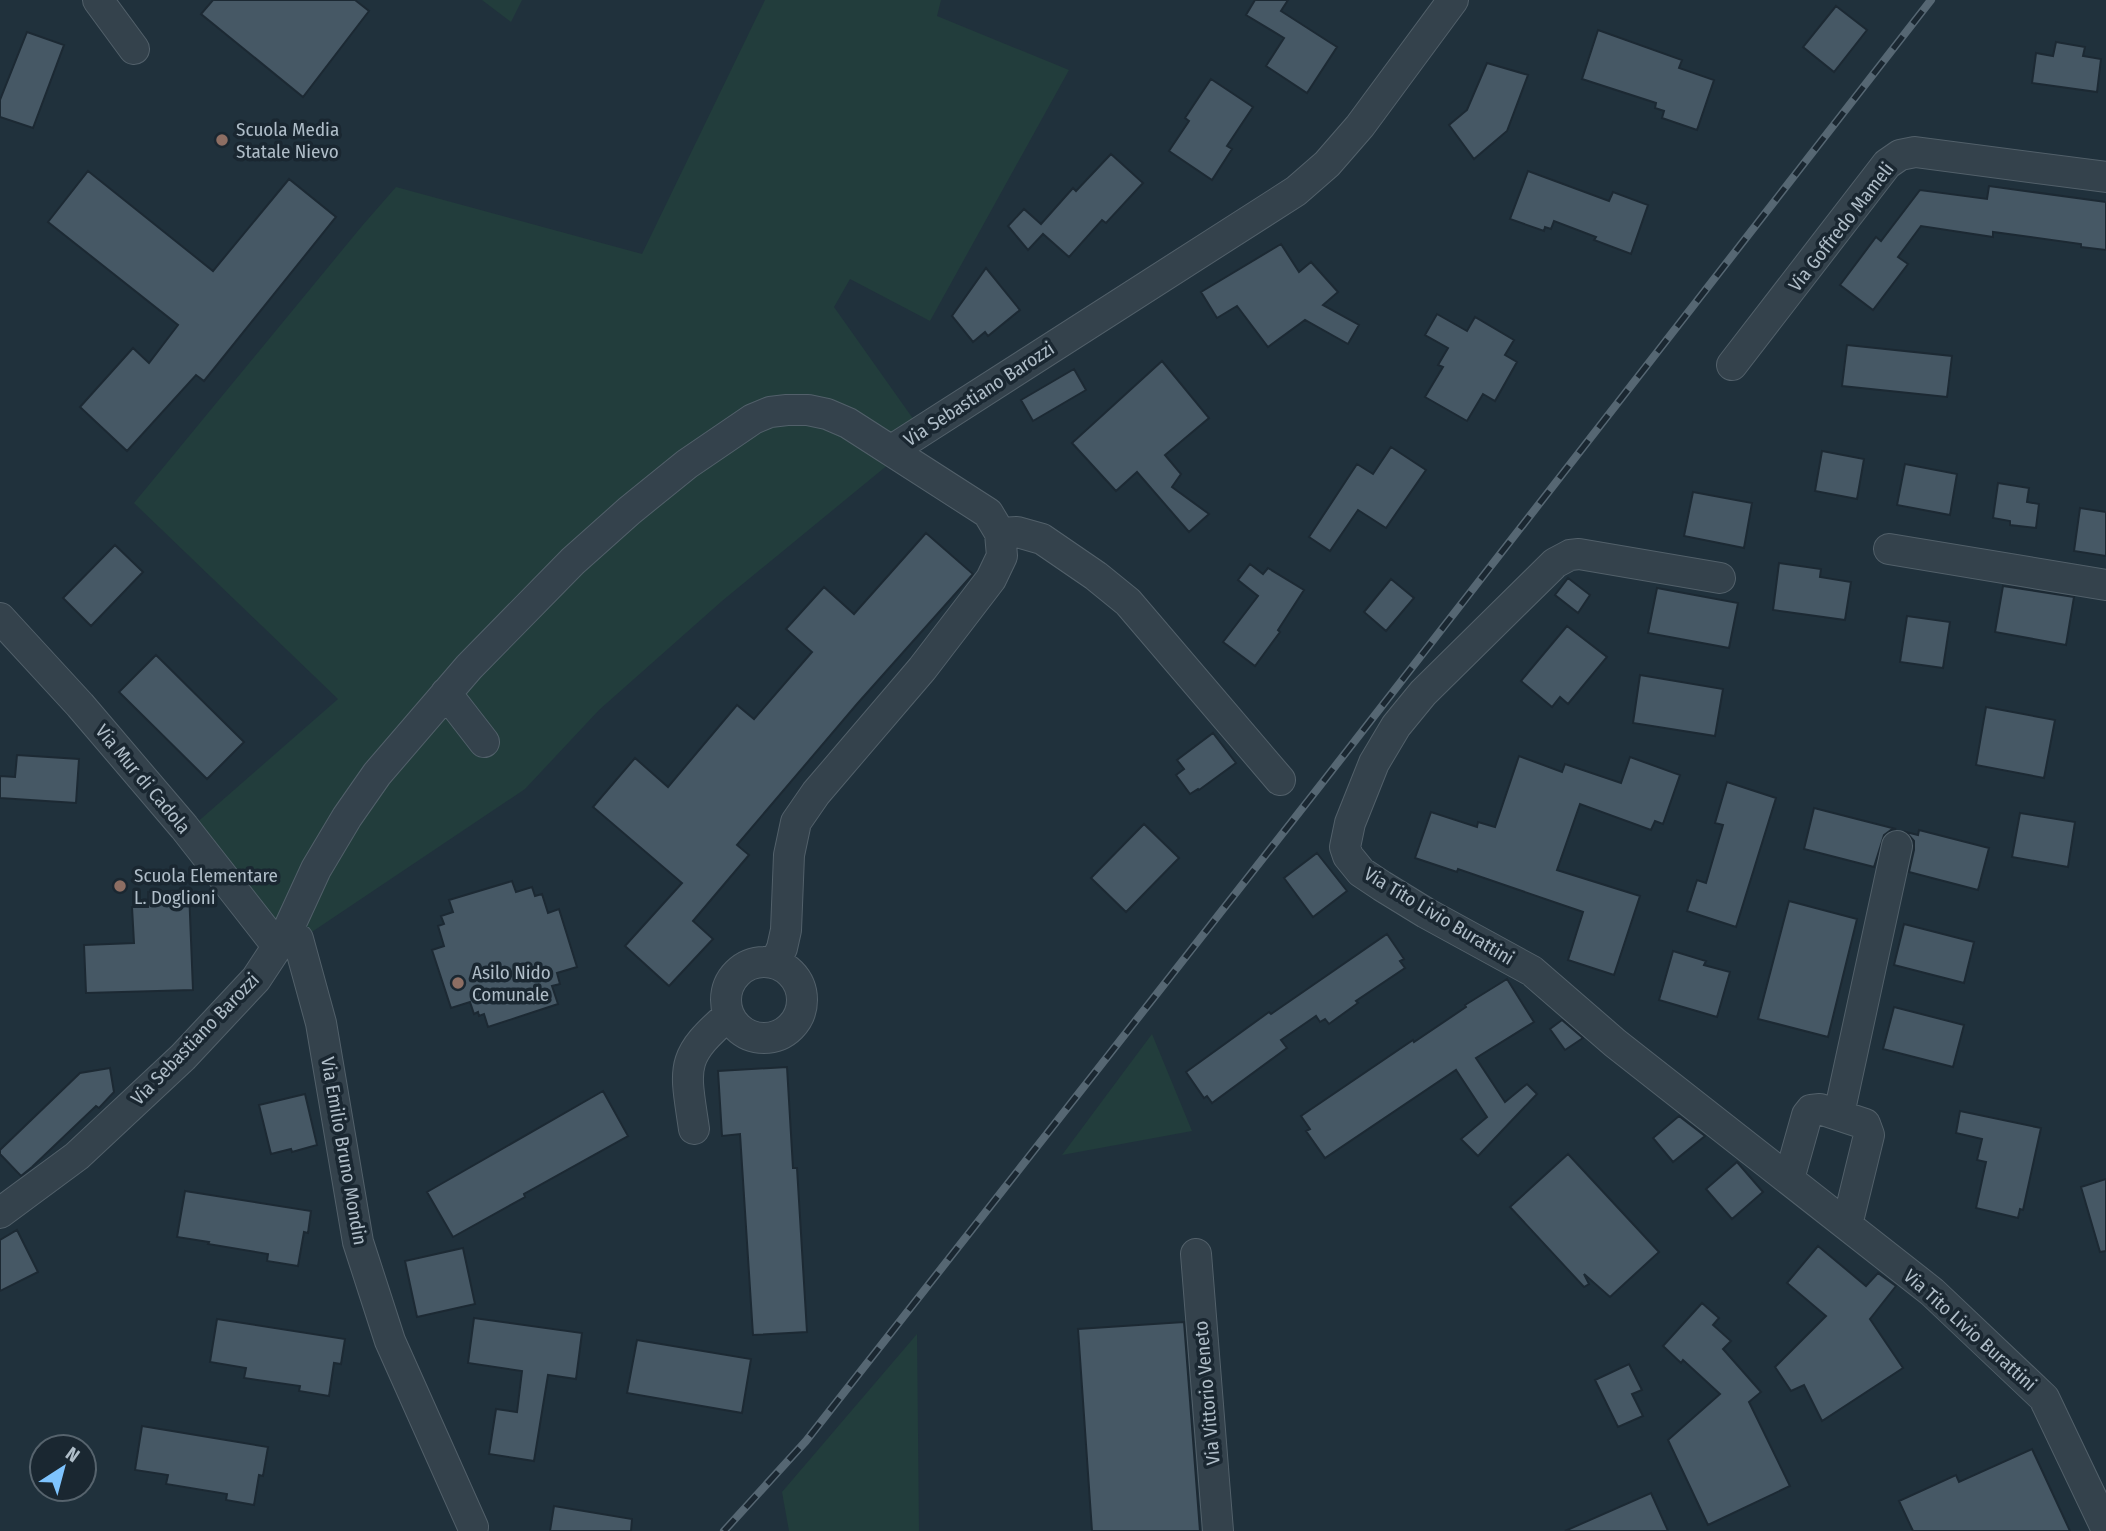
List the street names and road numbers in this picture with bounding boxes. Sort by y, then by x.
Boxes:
street label: Via Goffredo Mameli [1783,158,1899,296]
street label: Via Sebastiano Barozzi [900,337,1058,451]
street label: Via Mur di Cadola [91,720,195,838]
street label: Via Tito Livio Burattini [1360,862,1518,970]
street label: Via Sebastiano Barozzi [126,968,264,1110]
street label: Via Emilio Bruno Mondin [316,1055,372,1247]
street label: Via Tito Livio Burattini [1899,1264,2041,1396]
street label: Via Vittorio Veneto [1189,1320,1225,1466]

